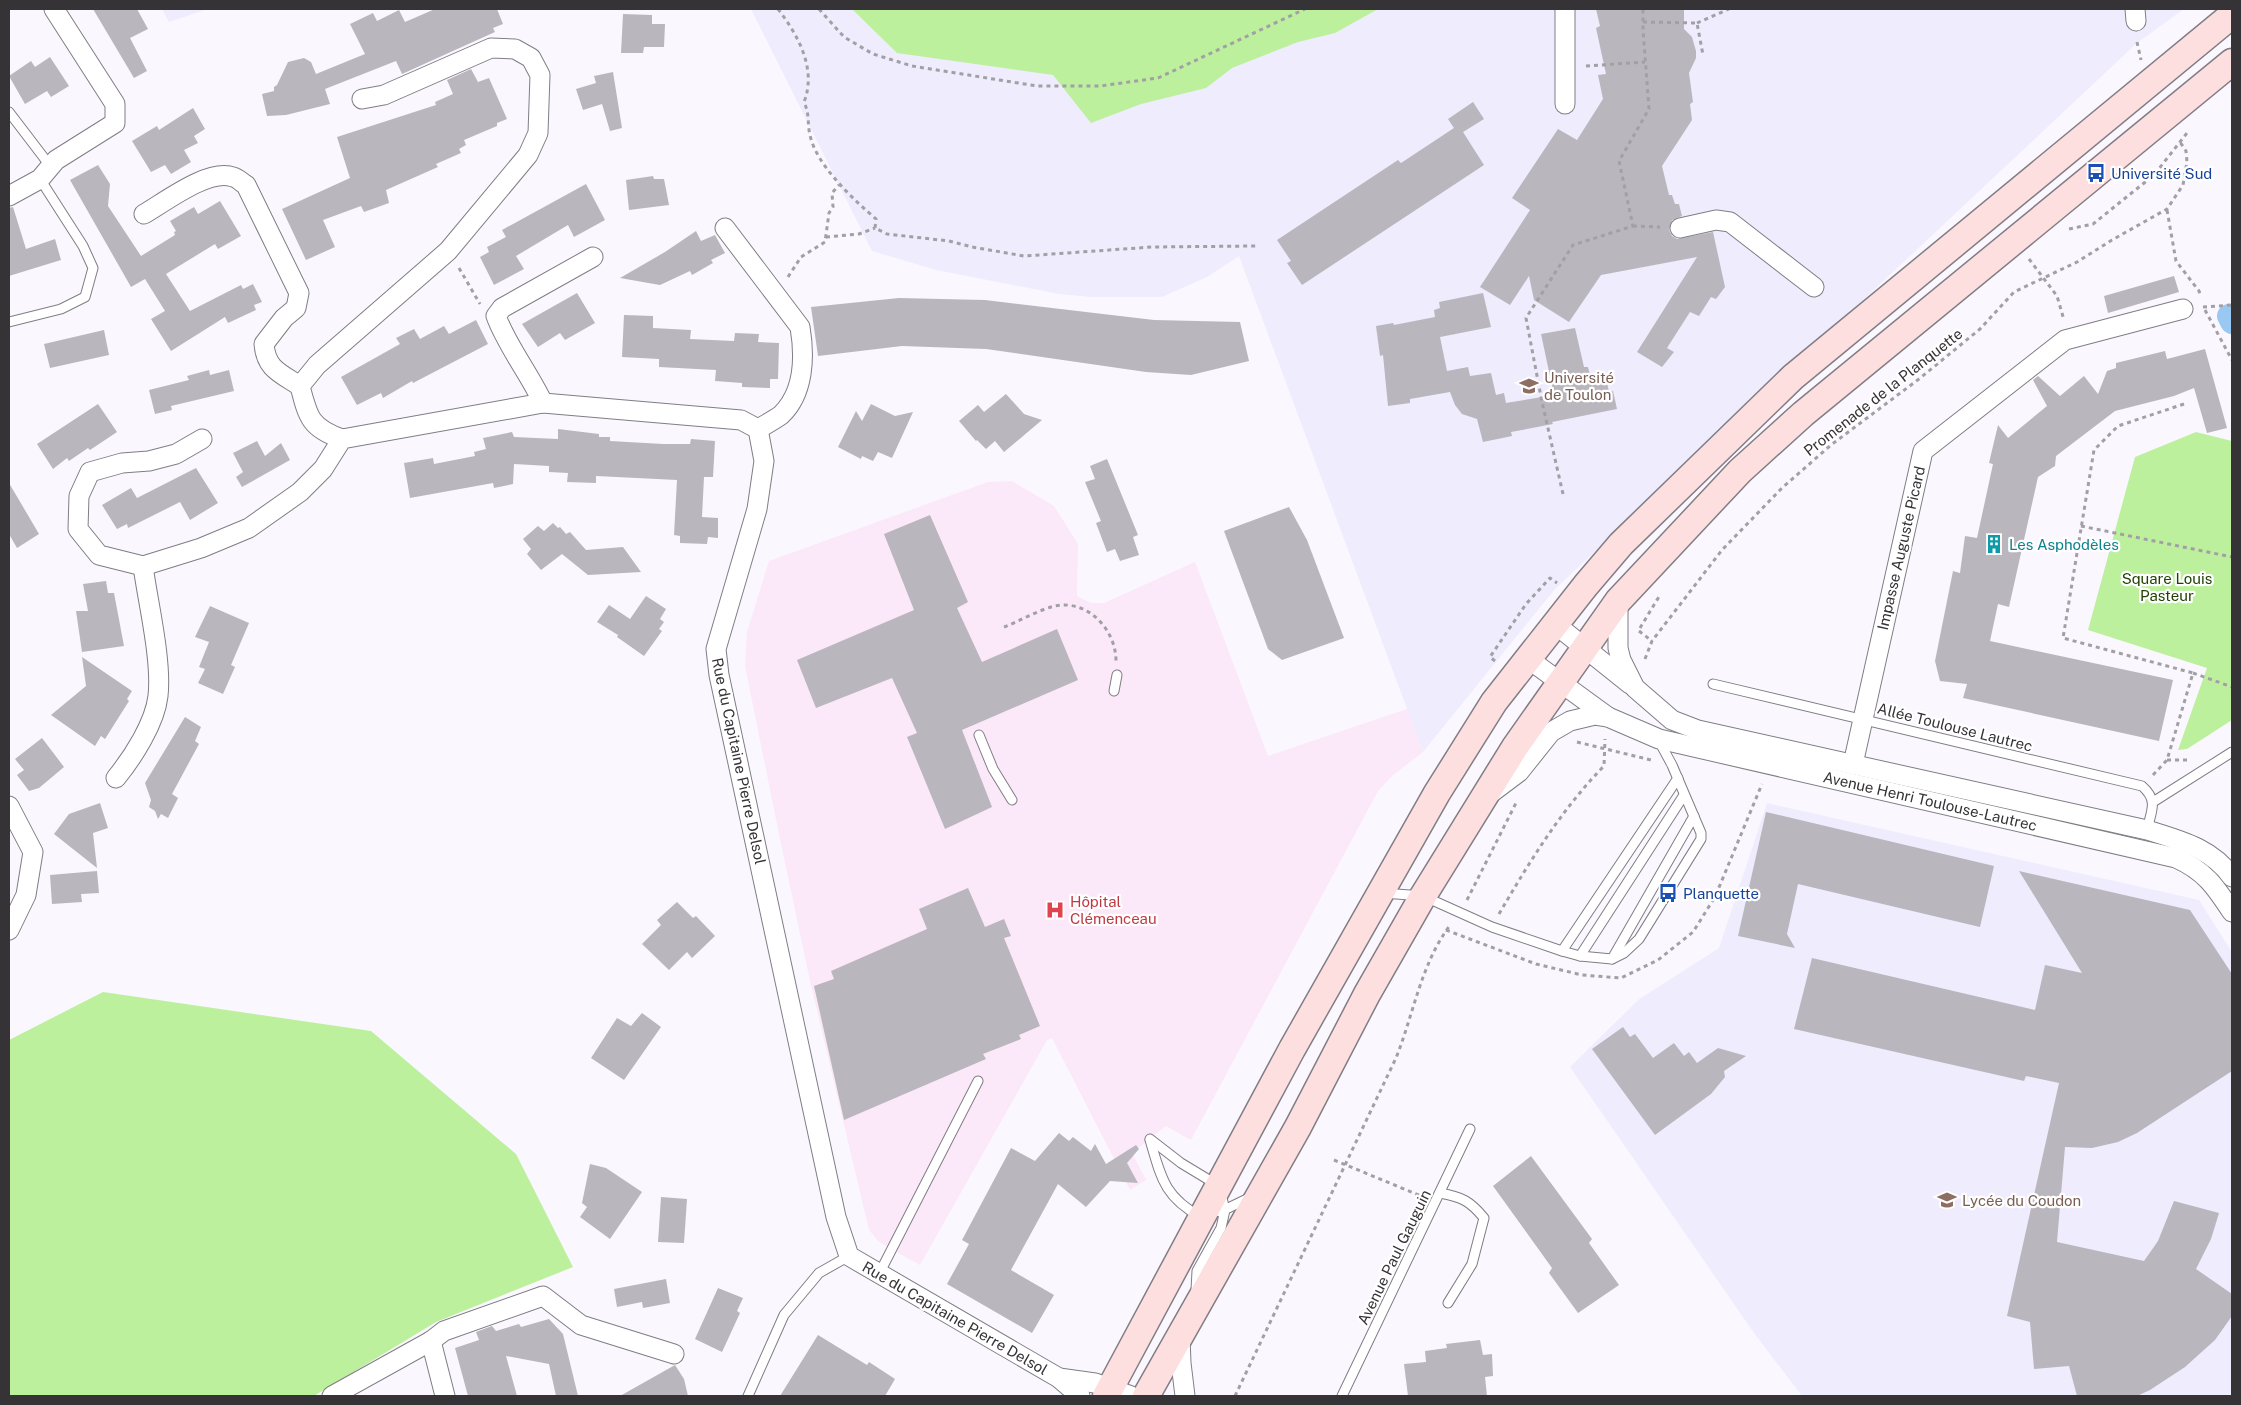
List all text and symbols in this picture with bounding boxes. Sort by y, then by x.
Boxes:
bus stop icon: Université Sud [2085,162,2107,184]
place label: Université Sud [2111,165,2212,182]
street label: Promenade de la Planquette [1800,325,1966,459]
place label: Université de Toulon [1544,369,1614,403]
school or university icon: Université de Toulon [1518,375,1540,397]
street label: Impasse Auguste Picard [1874,464,1928,632]
building icon: Les Asphodèles [1983,533,2005,555]
place label: Les Asphodèles [2009,536,2119,553]
park label: Square Louis Pasteur [2122,570,2212,604]
street label: Rue du Capitaine Pierre Delsol [709,656,769,866]
street label: Allée Toulouse Lautrec [1876,699,2034,755]
street label: Avenue Henri Toulouse-Lautrec [1821,768,2039,834]
bus stop icon: Planquette [1657,882,1679,904]
place label: Planquette [1683,885,1759,902]
place label: Hôpital Clémenceau [1070,893,1157,927]
hospital icon: Hôpital Clémenceau [1044,899,1066,921]
street label: Avenue Paul Gauguin [1354,1187,1434,1327]
school or university icon: Lycée du Coudon [1936,1189,1958,1211]
place label: Lycée du Coudon [1962,1192,2081,1209]
street label: Rue du Capitaine Pierre Delsol [859,1258,1051,1378]

